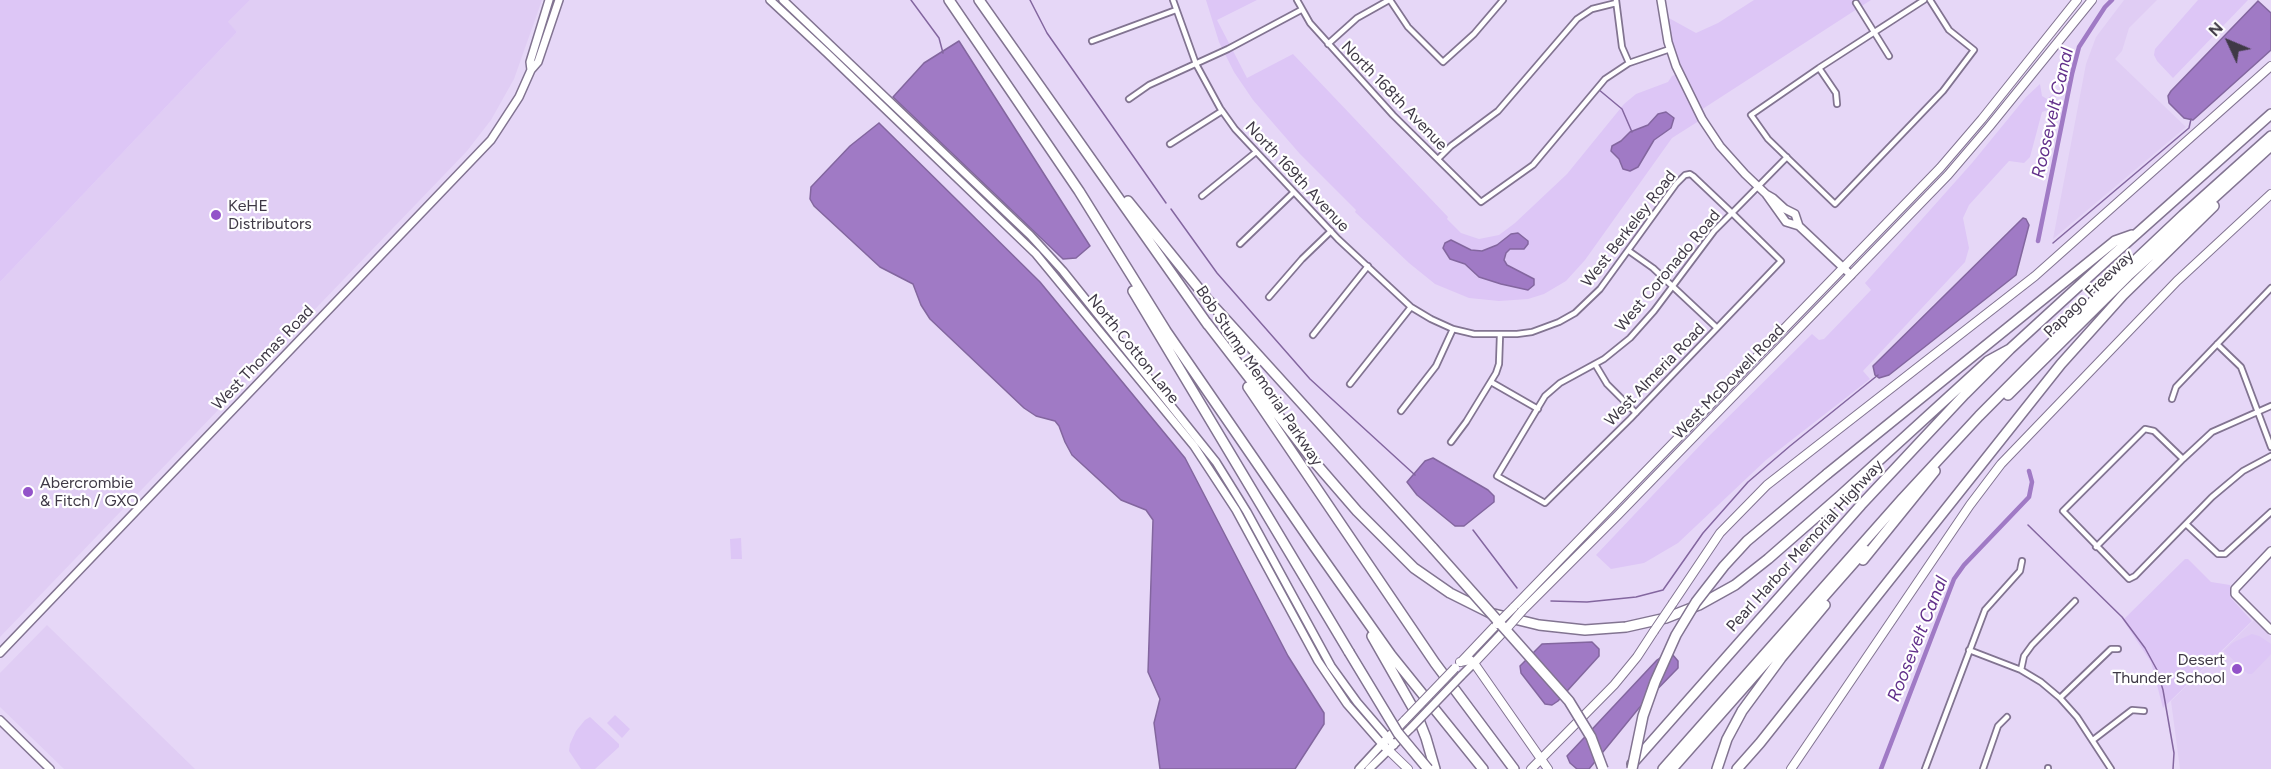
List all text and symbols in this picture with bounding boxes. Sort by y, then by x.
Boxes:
north arrow [2199,12,2259,72]
text: N [2205,18,2227,40]
street label: North 168th Avenue [1337,37,1451,155]
water label: Roosevelt Canal [2028,46,2078,180]
street label: North 169th Avenue [1241,118,1353,236]
street label: West Berkeley Road [1578,167,1680,291]
place label: KeHE Distributors [228,196,312,234]
street label: West Coronado Road [1611,206,1725,336]
marker: KeHE Distributors [209,208,223,222]
street label: Papago Freeway [2040,246,2138,342]
street label: Bob Stump Memorial Parkway [1191,282,1327,470]
street label: North Cotton Lane [1083,290,1183,408]
street label: West Thomas Road [208,302,318,414]
street label: West Almeria Road [1601,320,1709,430]
street label: West McDowell Road [1669,321,1789,443]
street label: Pearl Harbor Memorial Highway [1723,456,1887,636]
place label: Abercrombie & Fitch / GXO [40,473,139,511]
marker: Abercrombie & Fitch / GXO [21,485,35,499]
water label: Roosevelt Canal [1883,573,1953,705]
place label: Desert Thunder School [2112,650,2225,688]
marker: Desert Thunder School [2230,662,2244,676]

